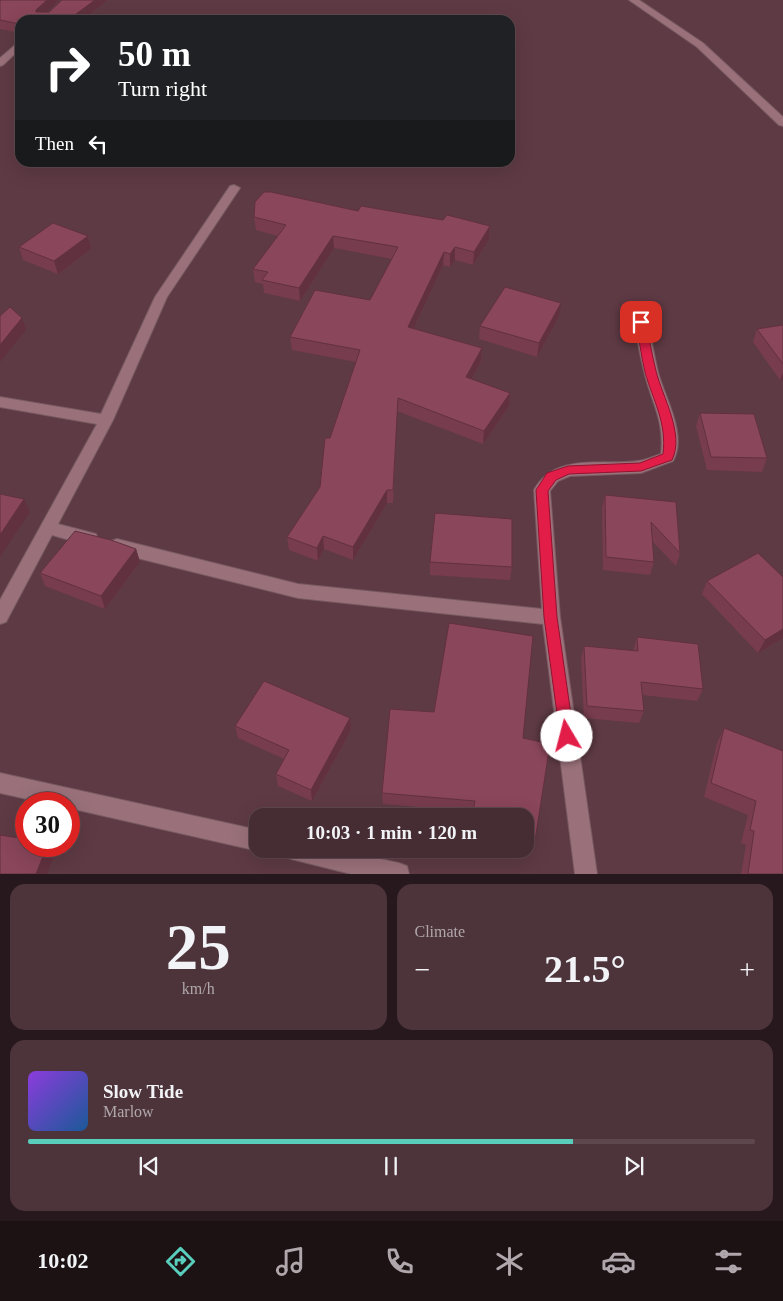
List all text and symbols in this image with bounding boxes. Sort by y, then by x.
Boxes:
icon: right [35,35,100,100]
text: 50 m [118,35,191,74]
text: Turn right [118,76,207,101]
icon: left [84,130,112,158]
text: Then [35,133,74,154]
pin [620,301,662,343]
icon: arrive [627,308,655,336]
position arrow [540,709,592,761]
speed limit sign: 30 [15,792,80,857]
text: 10:03 · 1 min · 120 m [306,822,477,843]
text: 25 [166,911,231,983]
text: Climate [415,923,465,940]
text: 21.5° [544,948,626,990]
text: − [415,954,430,985]
text: + [739,954,755,985]
text: km/h [182,980,215,997]
text: Slow Tide [103,1081,183,1102]
text: Marlow [103,1103,154,1120]
icon: previous [135,1152,163,1180]
icon: pause [377,1152,405,1180]
icon: next [620,1152,648,1180]
icon: directions [163,1244,198,1279]
icon: music [273,1244,308,1279]
icon: phone [382,1244,417,1279]
icon: climate [492,1244,527,1279]
icon: car [601,1244,636,1279]
icon: filters [711,1244,746,1279]
text: 10:02 [37,1248,89,1273]

